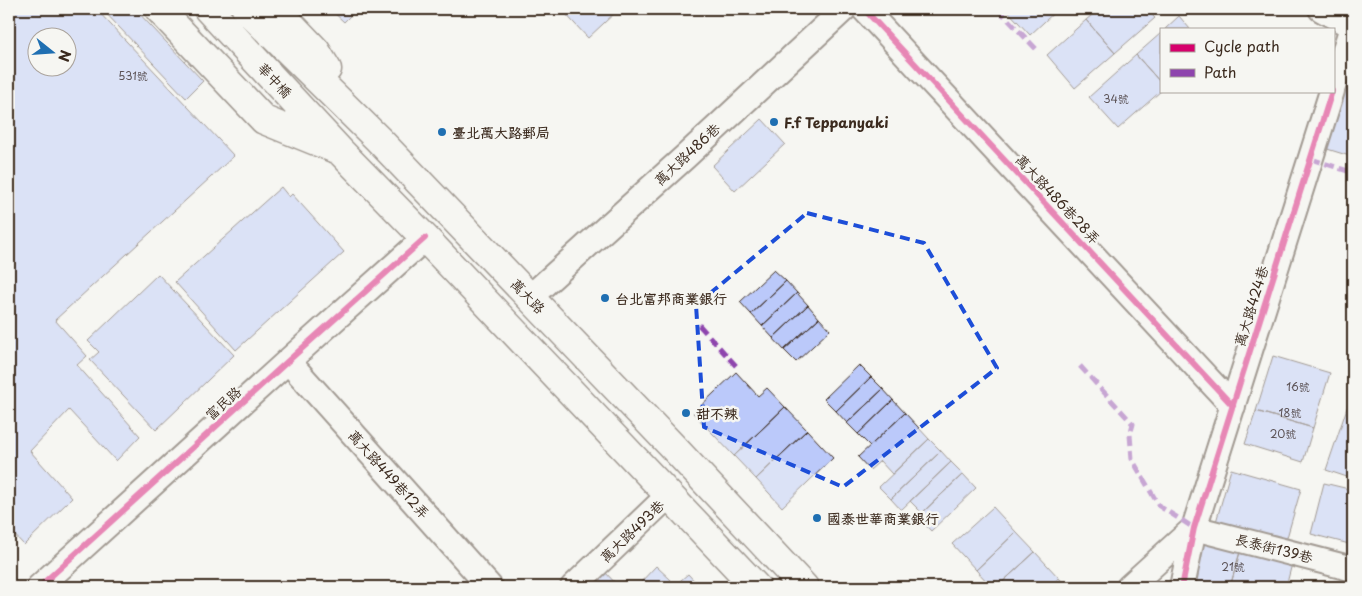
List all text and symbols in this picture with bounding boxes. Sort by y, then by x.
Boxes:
north arrow [28,28,78,78]
legend [1160,28,1334,92]
text: Cycle path [1204,34,1280,57]
text: N [53,48,77,64]
street label: 華中橋 [253,57,297,103]
text: Path [1204,60,1236,83]
house number: 531號 [118,67,148,84]
house number: 34號 [1103,90,1129,107]
place label: F.f Teppanyaki [784,112,889,133]
marker: F.f Teppanyaki [768,116,780,128]
street label: 萬大路486巷 [649,117,725,190]
place label: 臺北萬大路郵局 [452,122,550,143]
marker: 臺北萬大路郵局 [436,126,448,138]
street label: 萬大路486巷28弄 [1011,149,1105,249]
street label: 萬大路424巷 [1229,262,1274,349]
street label: 萬大路 [506,274,550,318]
place label: 台北富邦商業銀行 [615,288,727,309]
marker: 台北富邦商業銀行 [599,292,611,304]
house number: 16號 [1286,378,1310,395]
street label: 富民路 [200,381,246,425]
place label: 甜不辣 [696,403,738,424]
house number: 18號 [1279,404,1301,421]
marker: 甜不辣 [680,407,692,419]
street label: 萬大路449巷12弄 [344,425,434,523]
house number: 20號 [1270,425,1296,442]
street label: 萬大路493巷 [595,494,670,567]
place label: 國泰世華商業銀行 [827,508,939,529]
marker: 國泰世華商業銀行 [811,512,823,524]
street label: 長泰街139巷 [1233,528,1316,568]
house number: 21號 [1221,558,1245,575]

